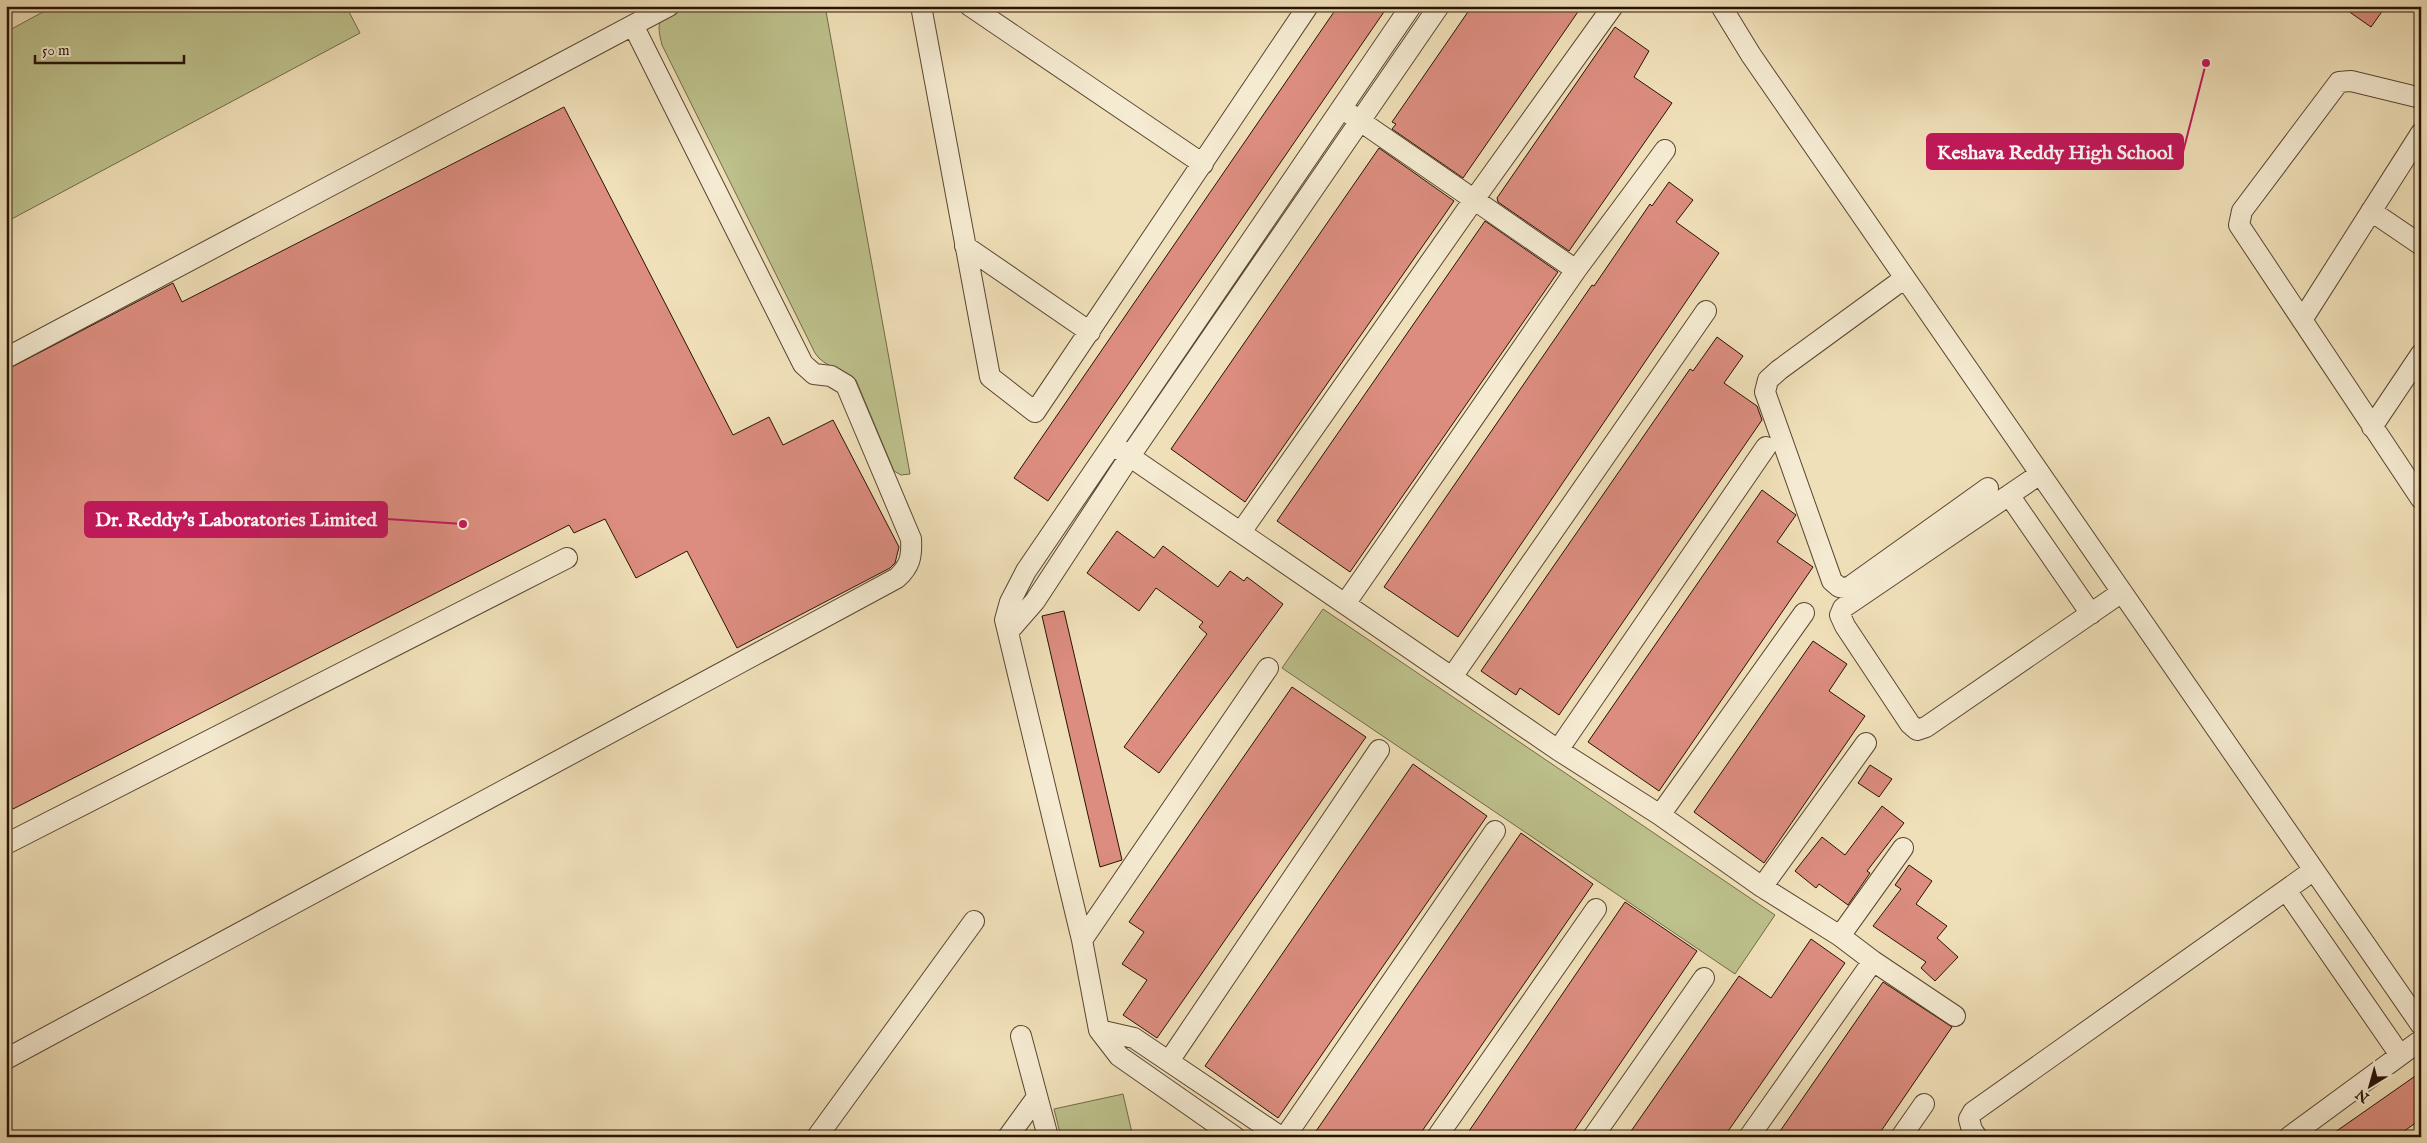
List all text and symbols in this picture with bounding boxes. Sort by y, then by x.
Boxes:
scale bar [35,32,184,64]
text: 50 m [42,41,70,60]
callout: Keshava Reddy High School [1927,134,2183,169]
text: Keshava Reddy High School [1937,141,2174,166]
callout: Dr. Reddy's Laboratories Limited [85,502,387,537]
text: Dr. Reddy's Laboratories Limited [95,508,378,533]
north arrow [2344,1060,2394,1110]
text: N [2353,1085,2374,1107]

